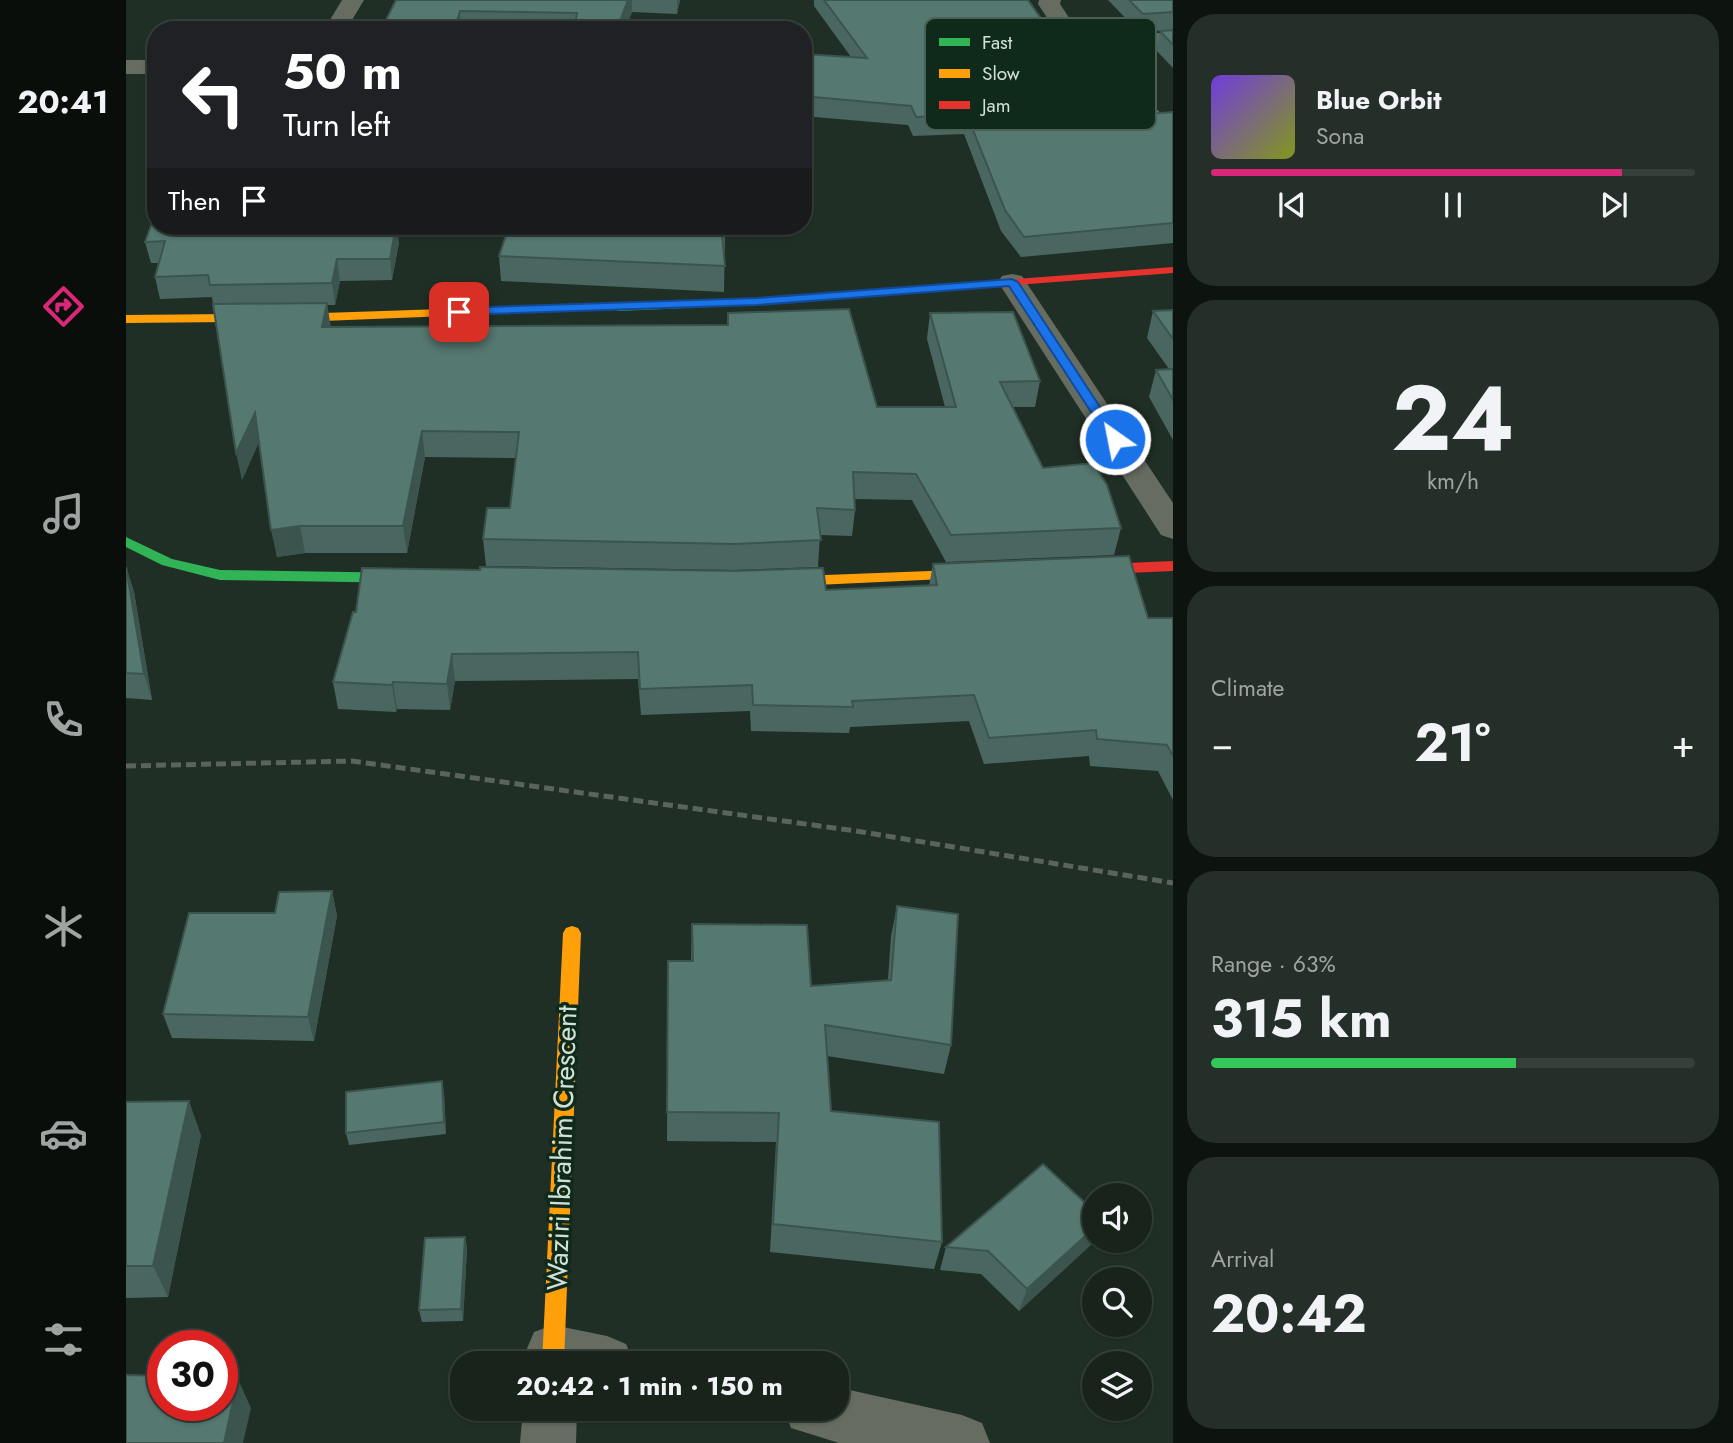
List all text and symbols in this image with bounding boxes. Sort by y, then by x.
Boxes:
legend [925,18,1156,130]
text: Fast [982,29,1013,56]
text: 50 m [283,37,402,107]
icon: left [168,49,259,140]
text: Slow [982,60,1020,87]
text: 20:41 [17,79,109,125]
text: Blue Orbit [1316,81,1441,119]
text: Jam [979,92,1011,119]
text: Turn left [283,102,390,148]
text: Sona [1316,119,1364,153]
text: Then [168,182,221,220]
icon: arrive [235,182,273,220]
icon: previous [1273,186,1311,224]
icon: pause [1434,186,1472,224]
icon: next [1595,186,1633,224]
icon: directions [39,282,88,331]
pin [429,282,489,342]
icon: arrive [440,293,478,331]
text: 24 [1391,353,1515,484]
position arrow [1078,402,1152,476]
text: km/h [1427,464,1479,498]
icon: music [39,489,88,538]
text: Climate [1211,671,1284,705]
icon: phone [39,695,88,744]
text: 21° [1415,705,1491,781]
text: − [1211,716,1233,771]
text: + [1672,716,1695,771]
icon: climate [39,902,88,951]
text: Range · 63% [1211,947,1336,981]
text: 315 km [1211,981,1392,1057]
street label: Waziri Ibrahim Crescent [537,1004,587,1291]
icon: car [39,1109,88,1158]
map controls [1082,1183,1152,1421]
button: sound [1082,1183,1152,1253]
text: Arrival [1211,1242,1274,1276]
button: search [1082,1267,1152,1337]
text: 20:42 [1211,1276,1367,1352]
icon: filters [39,1315,88,1364]
speed limit sign: 30 [147,1330,238,1421]
button: layers [1082,1351,1152,1421]
text: 20:42 · 1 min · 150 m [516,1367,783,1405]

